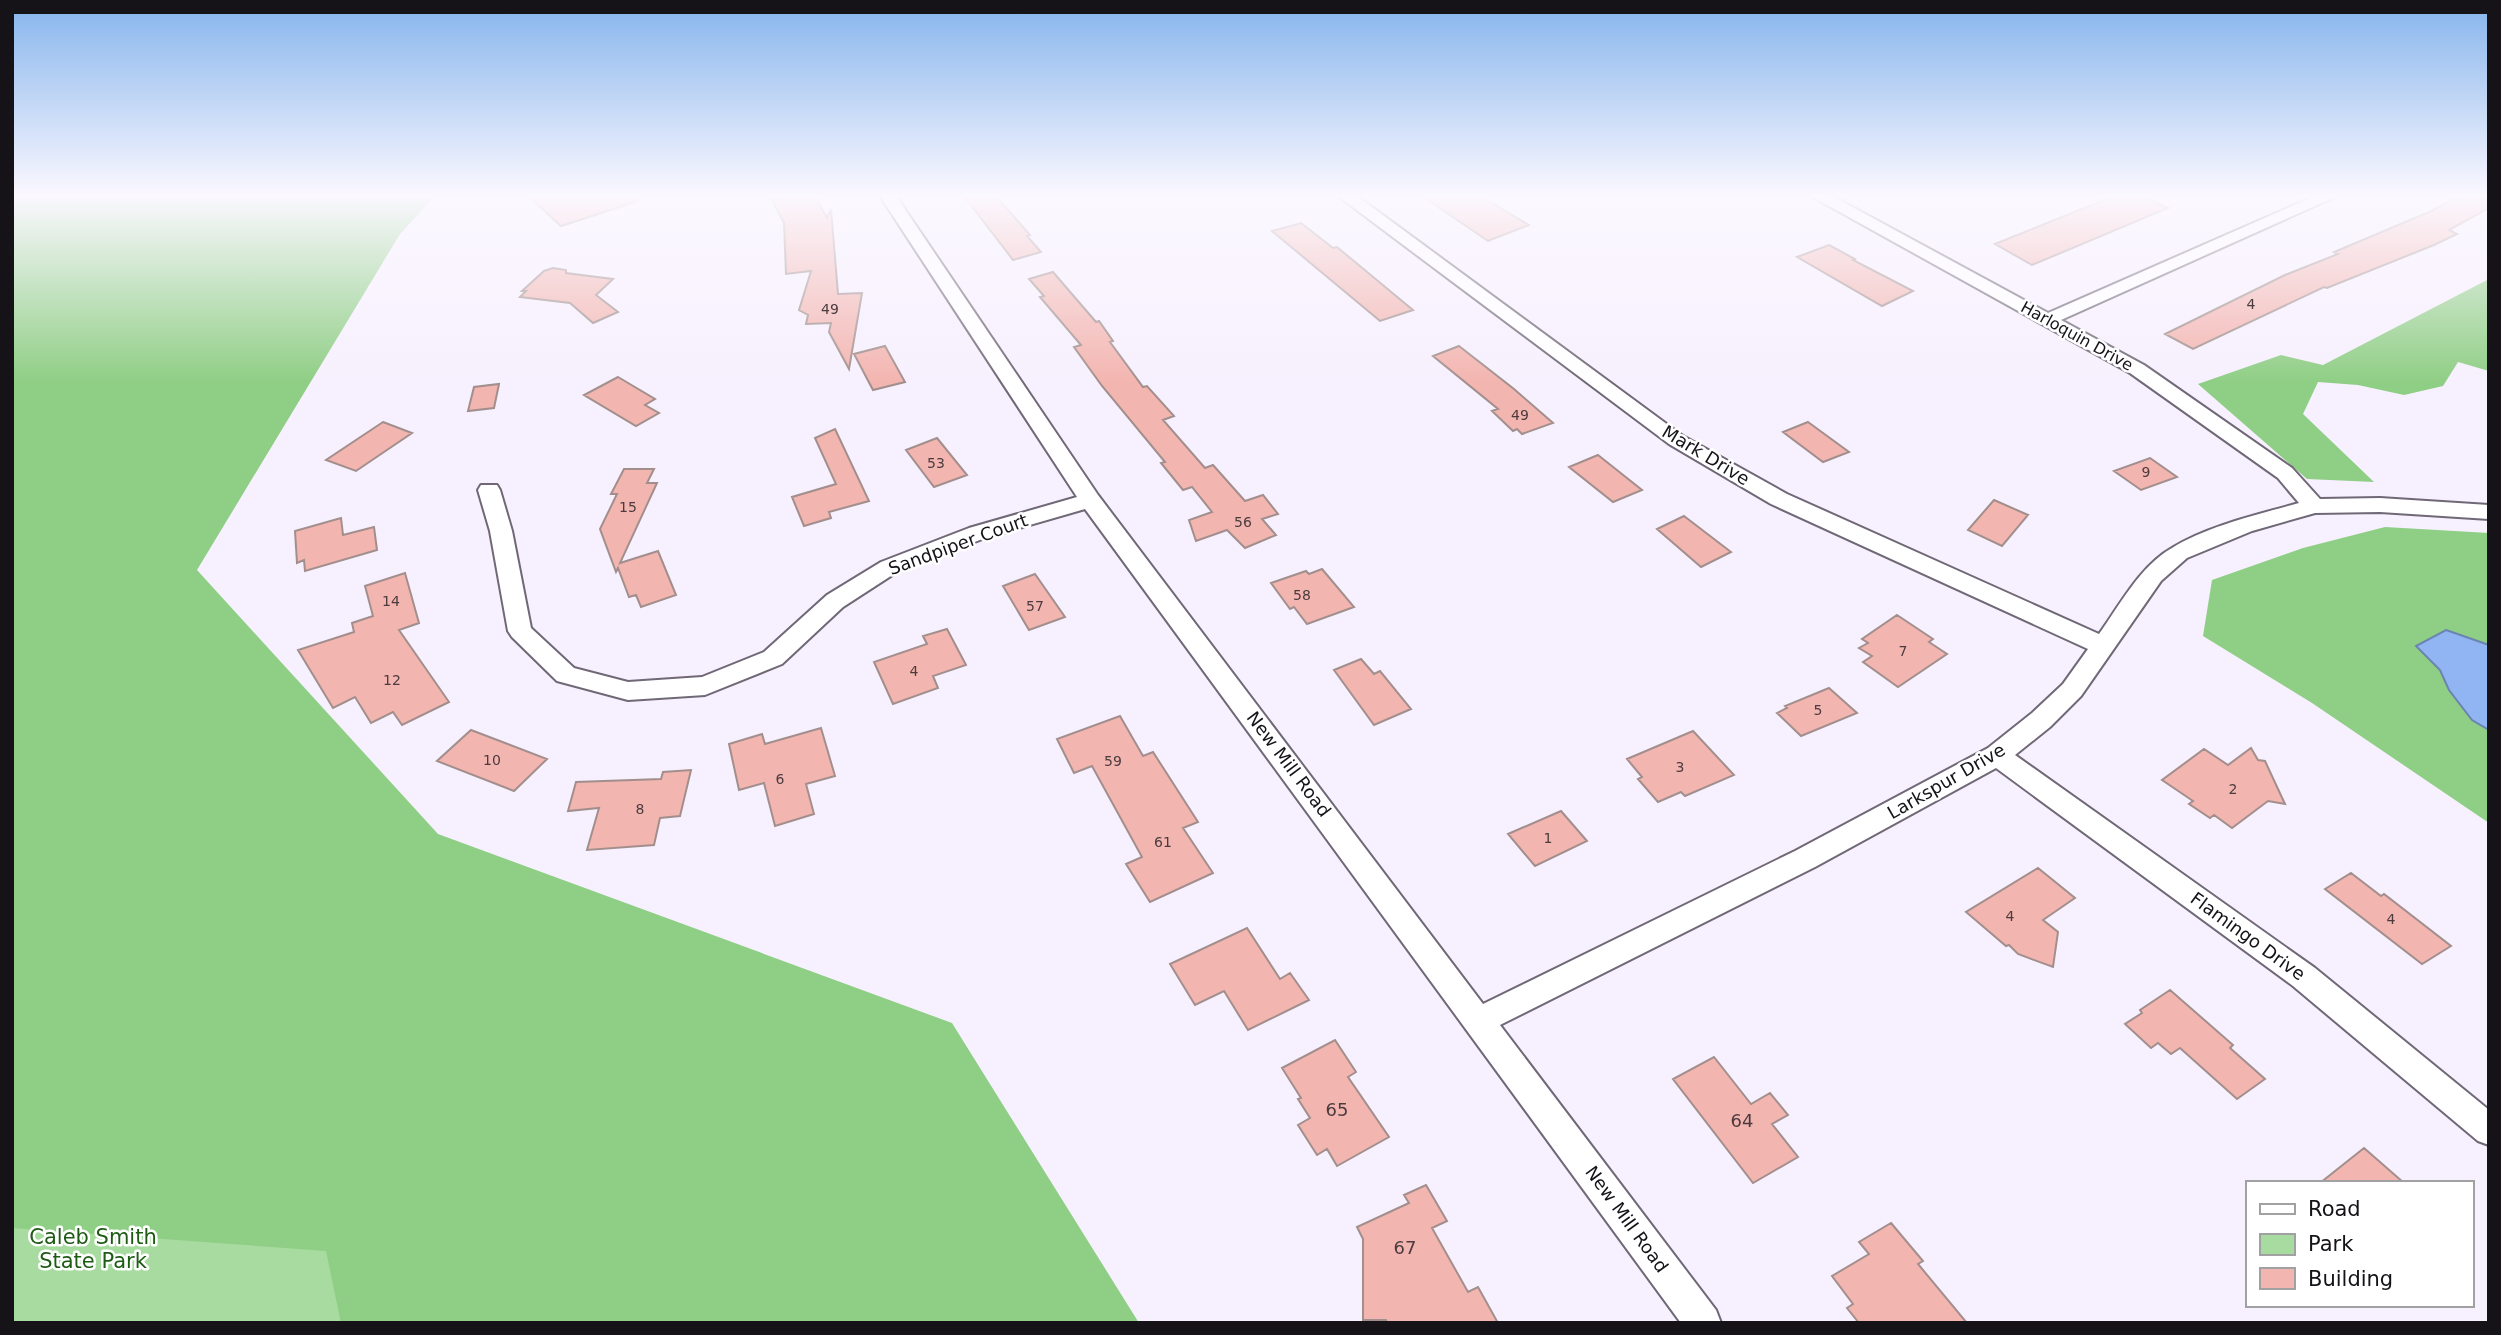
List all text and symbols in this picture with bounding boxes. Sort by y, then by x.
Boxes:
house number: 4 [2247,296,2256,312]
street label: Harloquin Drive [2018,297,2136,375]
house number: 49 [821,301,839,317]
house number: 49 [1511,407,1529,423]
street label: Mark Drive [1659,421,1753,489]
house number: 53 [927,455,945,471]
house number: 9 [2142,464,2150,480]
house number: 15 [619,499,637,515]
street label: Sandpiper Court [885,509,1031,579]
house number: 56 [1234,514,1252,530]
house number: 58 [1293,587,1311,603]
house number: 14 [382,593,400,609]
house number: 57 [1026,598,1044,614]
house number: 7 [1899,643,1907,659]
house number: 4 [910,663,919,679]
house number: 12 [383,672,401,688]
house number: 5 [1814,702,1822,718]
street label: New Mill Road [1243,707,1335,821]
street label: Larkspur Drive [1883,739,2009,823]
house number: 10 [483,752,501,768]
house number: 59 [1104,753,1122,769]
house number: 3 [1676,759,1684,775]
house number: 6 [776,771,785,787]
house number: 2 [2229,781,2237,797]
house number: 8 [636,801,644,817]
house number: 1 [1544,830,1552,846]
house number: 61 [1154,834,1172,850]
street label: Flamingo Drive [2187,887,2309,985]
house number: 4 [2006,908,2015,924]
house number: 4 [2387,911,2396,927]
house number: 65 [1326,1099,1348,1120]
house number: 64 [1731,1110,1753,1131]
street label: New Mill Road [1581,1162,1673,1276]
legend [2246,1181,2473,1307]
text: Road [2308,1197,2361,1221]
park label: Caleb Smith State Park [29,1225,157,1273]
text: Park [2308,1232,2354,1256]
house number: 67 [1394,1237,1416,1258]
text: Building [2308,1267,2393,1291]

